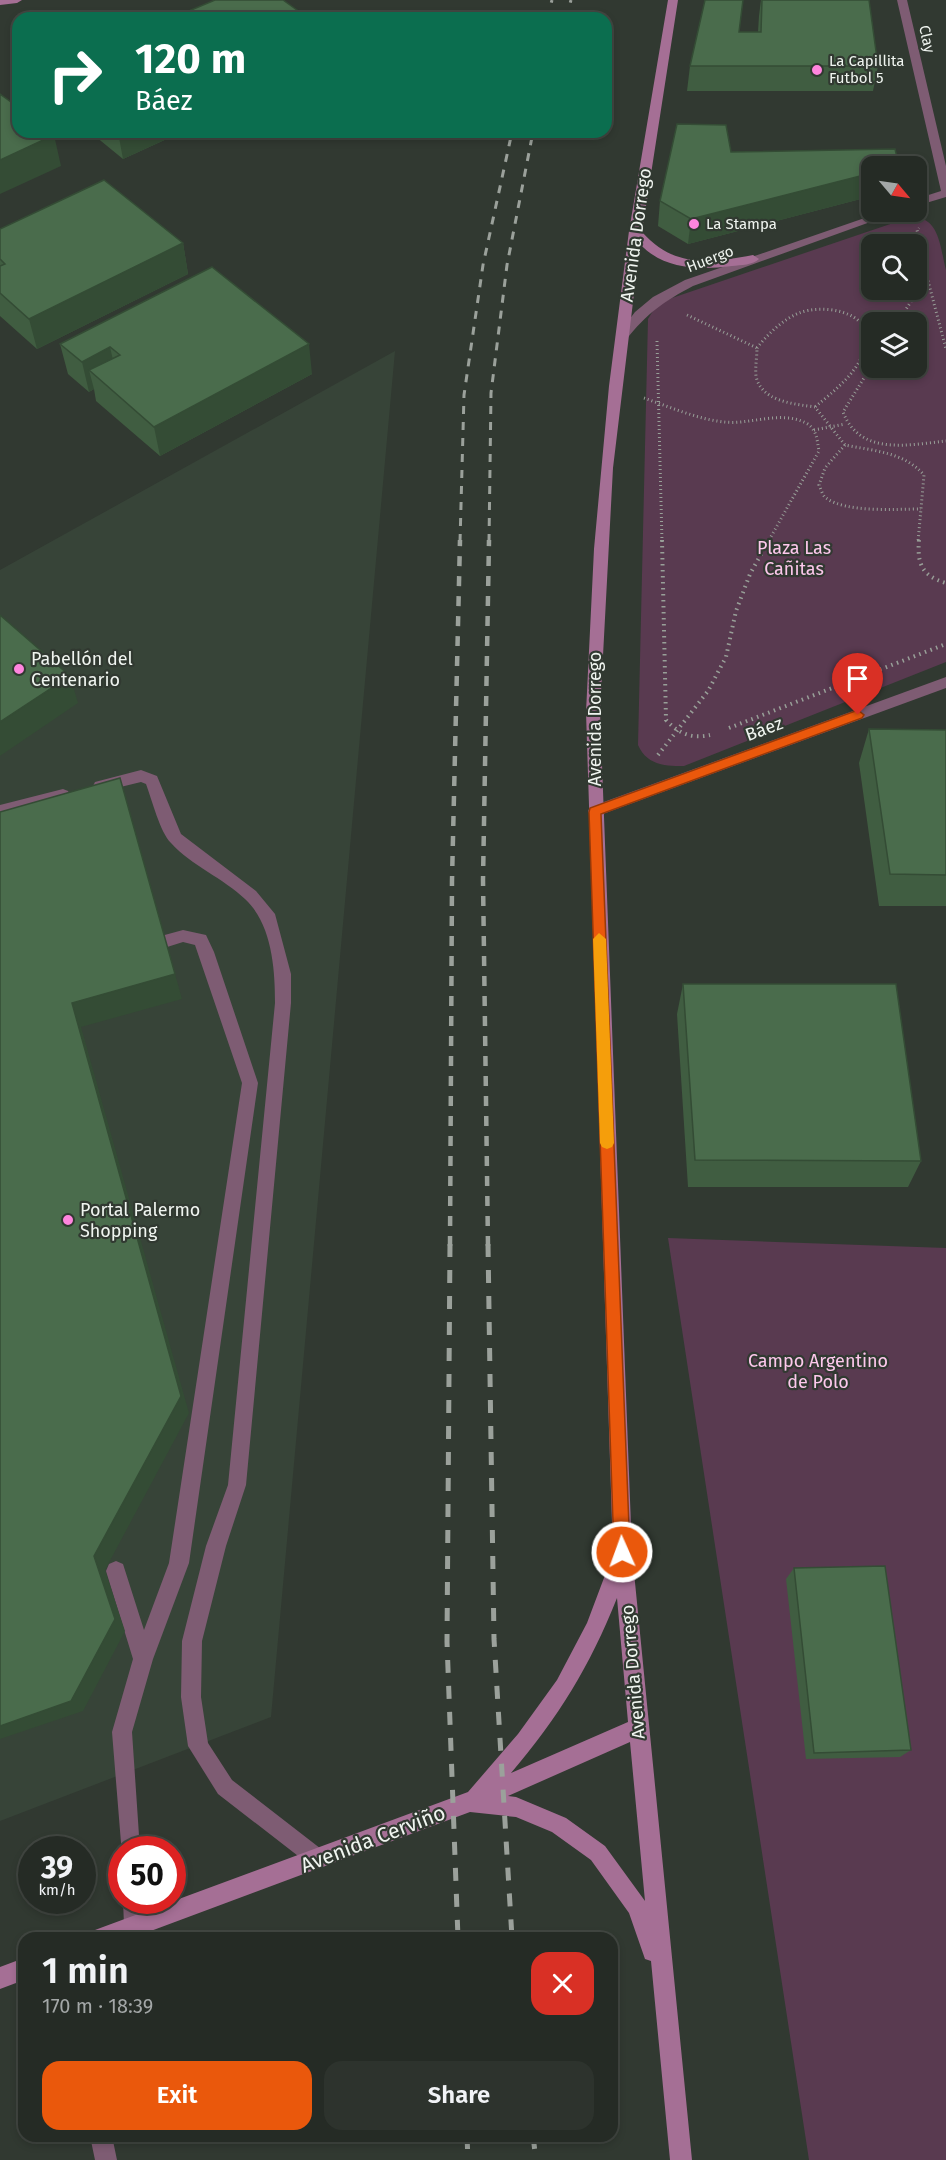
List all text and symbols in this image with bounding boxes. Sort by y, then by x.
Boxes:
street label: Clay [915,23,939,55]
text: 120 m [135,34,246,84]
icon: right [36,36,114,114]
place label: La Capillita Futbol 5 [829,52,905,87]
marker: La Capillita Futbol 5 [810,63,824,77]
text: Báez [135,85,192,117]
north arrow [861,156,927,222]
map controls [861,156,927,378]
street label: Avenida Dorrego [616,167,656,303]
place label: La Stampa [706,215,777,233]
marker: La Stampa [687,217,701,231]
button: search [861,234,927,300]
street label: Huergo [684,242,736,276]
button: layers [861,312,927,378]
park label: Plaza Las Cañitas [757,537,831,580]
place label: Pabellón del Centenario [31,648,133,691]
street label: Avenida Dorrego [584,652,606,786]
pin [832,653,883,715]
marker: Pabellón del Centenario [12,662,26,676]
icon: arrive [841,662,874,695]
street label: Báez [742,712,786,746]
place label: Portal Palermo Shopping [80,1199,200,1242]
marker: Portal Palermo Shopping [61,1213,75,1227]
park label: Campo Argentino de Polo [748,1350,888,1393]
position arrow [590,1520,654,1584]
street label: Avenida Dorrego [616,1604,650,1740]
street label: Avenida Cerviño [297,1799,449,1879]
speed limit sign: 50 [108,1836,186,1914]
text: 39 [41,1850,73,1886]
text: km/h [38,1881,76,1899]
text: 1 min [42,1949,129,1993]
button: close [531,1952,594,2015]
text: 170 m · 18:39 [42,1994,153,2018]
button: Exit [42,2061,312,2130]
button: Share [324,2061,594,2130]

